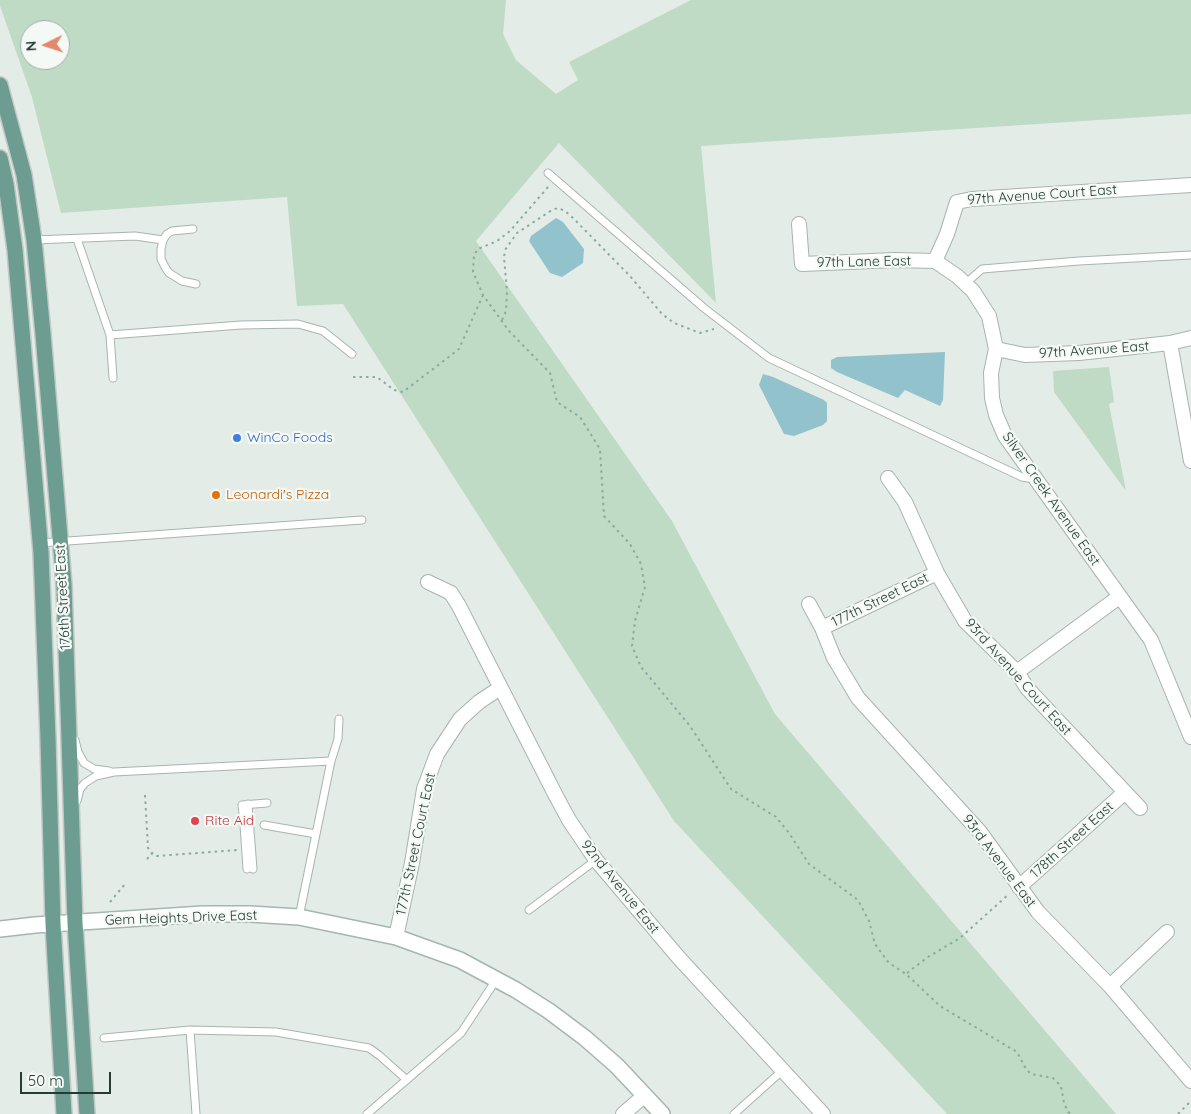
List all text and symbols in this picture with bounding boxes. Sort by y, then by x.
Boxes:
north arrow [20,20,70,70]
text: N [22,40,40,52]
street label: 97th Avenue Court East [967,181,1117,209]
street label: 97th Lane East [817,253,911,271]
street label: 97th Avenue East [1038,338,1150,362]
street label: Silver Creek Avenue East [999,429,1103,569]
place label: WinCo Foods [247,430,333,446]
marker: WinCo Foods [231,432,243,444]
place label: Leonardi's Pizza [226,487,329,503]
marker: Leonardi's Pizza [210,489,222,501]
street label: 176th Street East [52,544,74,650]
street label: 177th Street East [829,569,931,631]
street label: 93rd Avenue Court East [961,615,1075,739]
street label: 177th Street Court East [393,771,439,917]
street label: 178th Street East [1027,798,1117,882]
street label: 93rd Avenue East [959,811,1039,911]
place label: Rite Aid [205,813,254,829]
marker: Rite Aid [189,815,201,827]
street label: 92nd Avenue East [577,837,663,937]
street label: Gem Heights Drive East [104,907,258,929]
scale bar [22,1062,114,1094]
text: 50 m [28,1071,63,1090]

